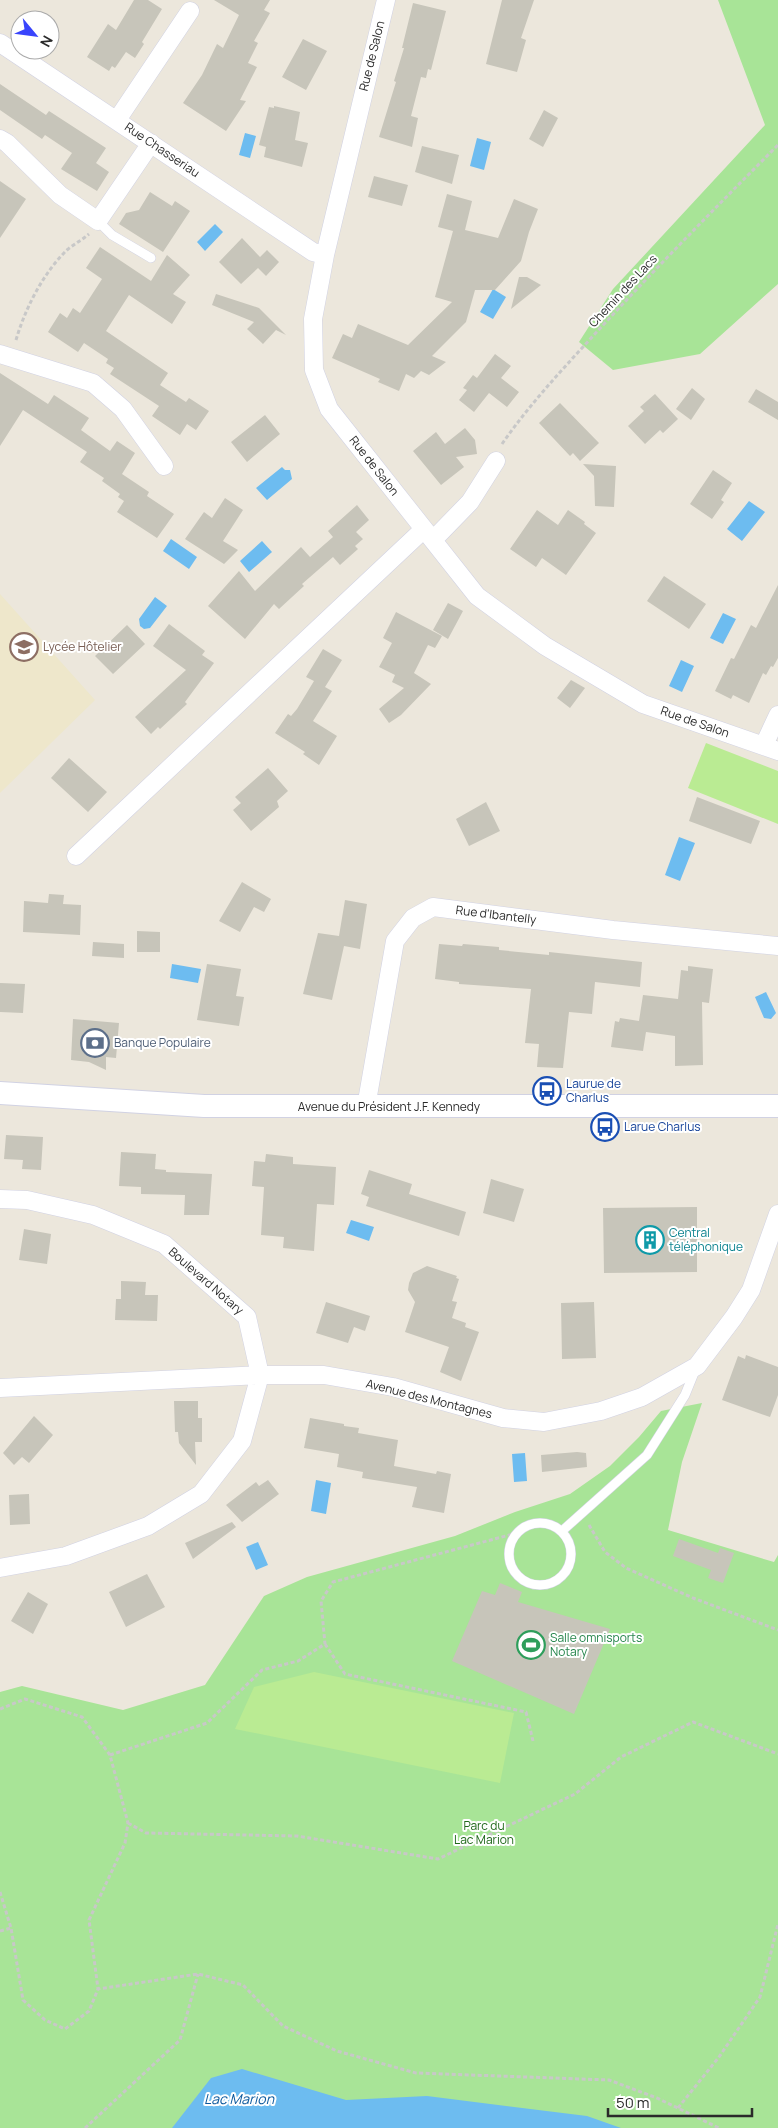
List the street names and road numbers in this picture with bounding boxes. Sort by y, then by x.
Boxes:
street label: Rue de Salon [355,19,388,93]
street label: Rue Chasseriau [121,118,203,181]
street label: Chemin des Lacs [584,251,661,331]
street label: Rue de Salon [346,432,403,499]
street label: Rue de Salon [658,702,732,741]
street label: Rue d'Ibantelly [455,901,538,928]
street label: Avenue du Président J.F. Kennedy [298,1098,481,1115]
street label: Boulevard Notary [165,1243,248,1319]
street label: Avenue des Montagnes [364,1375,494,1422]

